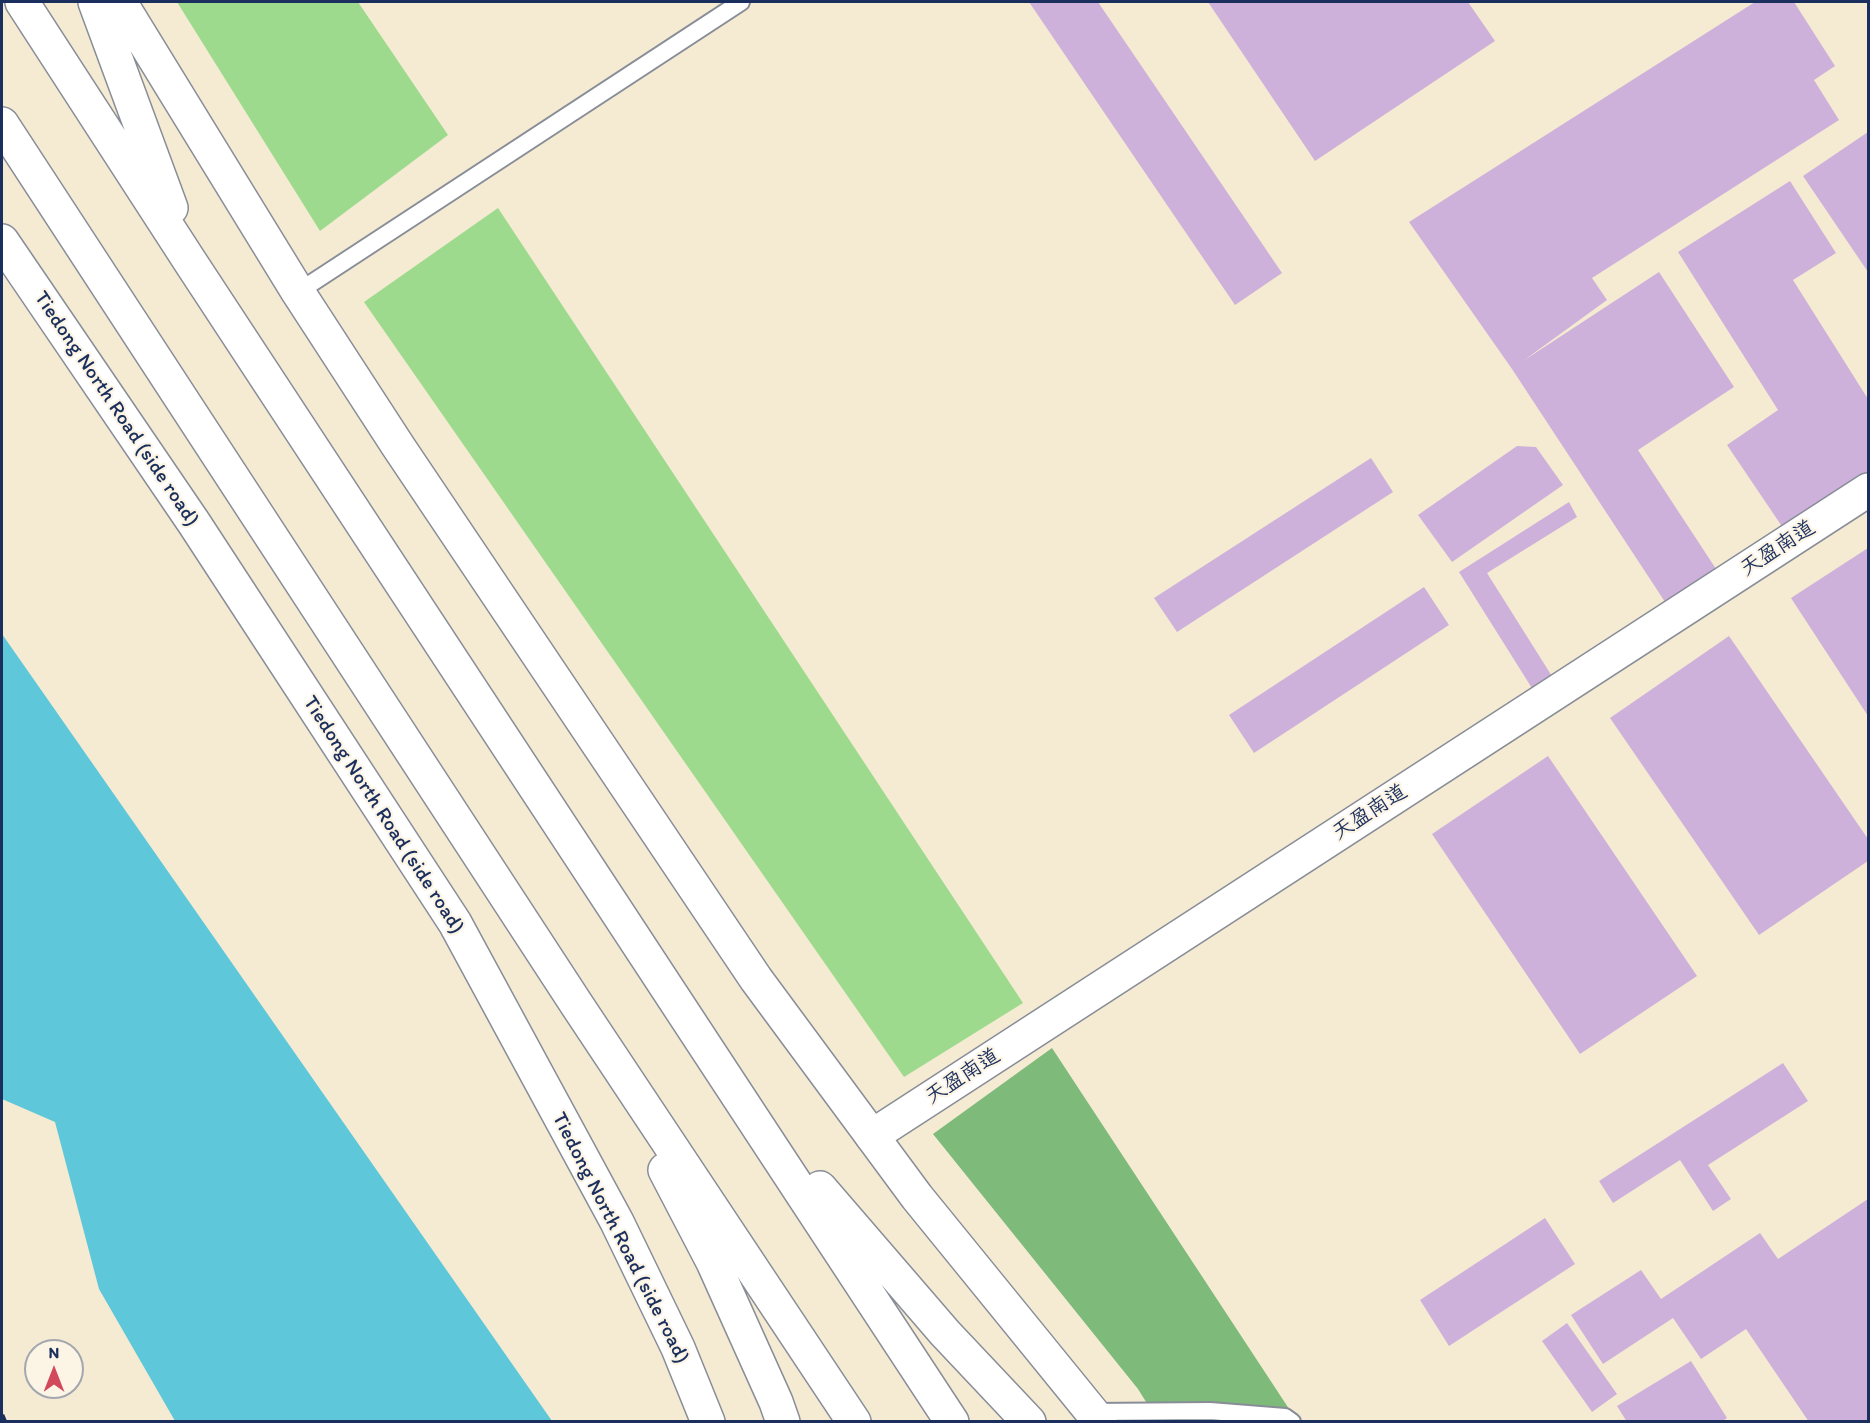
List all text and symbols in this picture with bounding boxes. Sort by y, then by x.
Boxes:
street label: Tiedong North Road (side road) [28,287,204,531]
street label: 天盈南道 [1736,516,1820,582]
street label: Tiedong North Road (side road) [297,692,469,938]
street label: 天盈南道 [1328,780,1412,846]
street label: 天盈南道 [921,1044,1005,1110]
street label: Tiedong North Road (side road) [546,1108,694,1368]
north arrow [24,1339,84,1399]
text: N [49,1343,59,1362]

